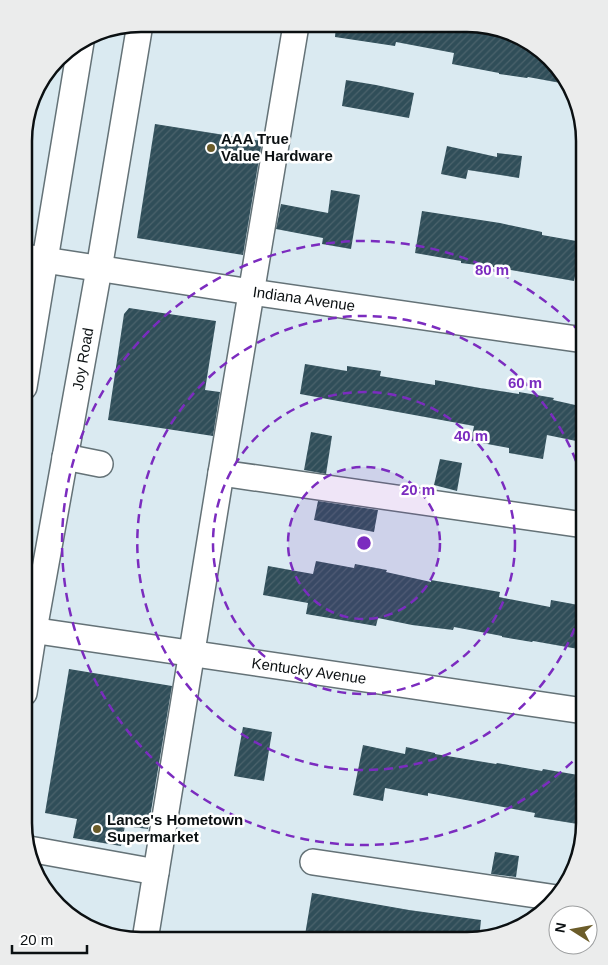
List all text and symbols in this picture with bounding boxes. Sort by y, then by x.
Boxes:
place label: AAA True Value Hardware [221,130,333,164]
marker: AAA True Value Hardware [205,142,217,154]
text: 80 m [475,261,509,278]
street label: Indiana Avenue [252,283,356,314]
street label: Joy Road [69,326,96,392]
text: 60 m [508,374,542,391]
text: 40 m [454,427,488,444]
text: 20 m [401,481,435,498]
centre of rings [355,534,373,552]
street label: Kentucky Avenue [251,654,368,687]
place label: Lance's Hometown Supermarket [107,811,243,845]
marker: Lance's Hometown Supermarket [91,823,103,835]
north arrow [548,905,598,955]
text: N [551,921,569,934]
scale bar [12,922,88,954]
text: 20 m [20,931,53,948]

